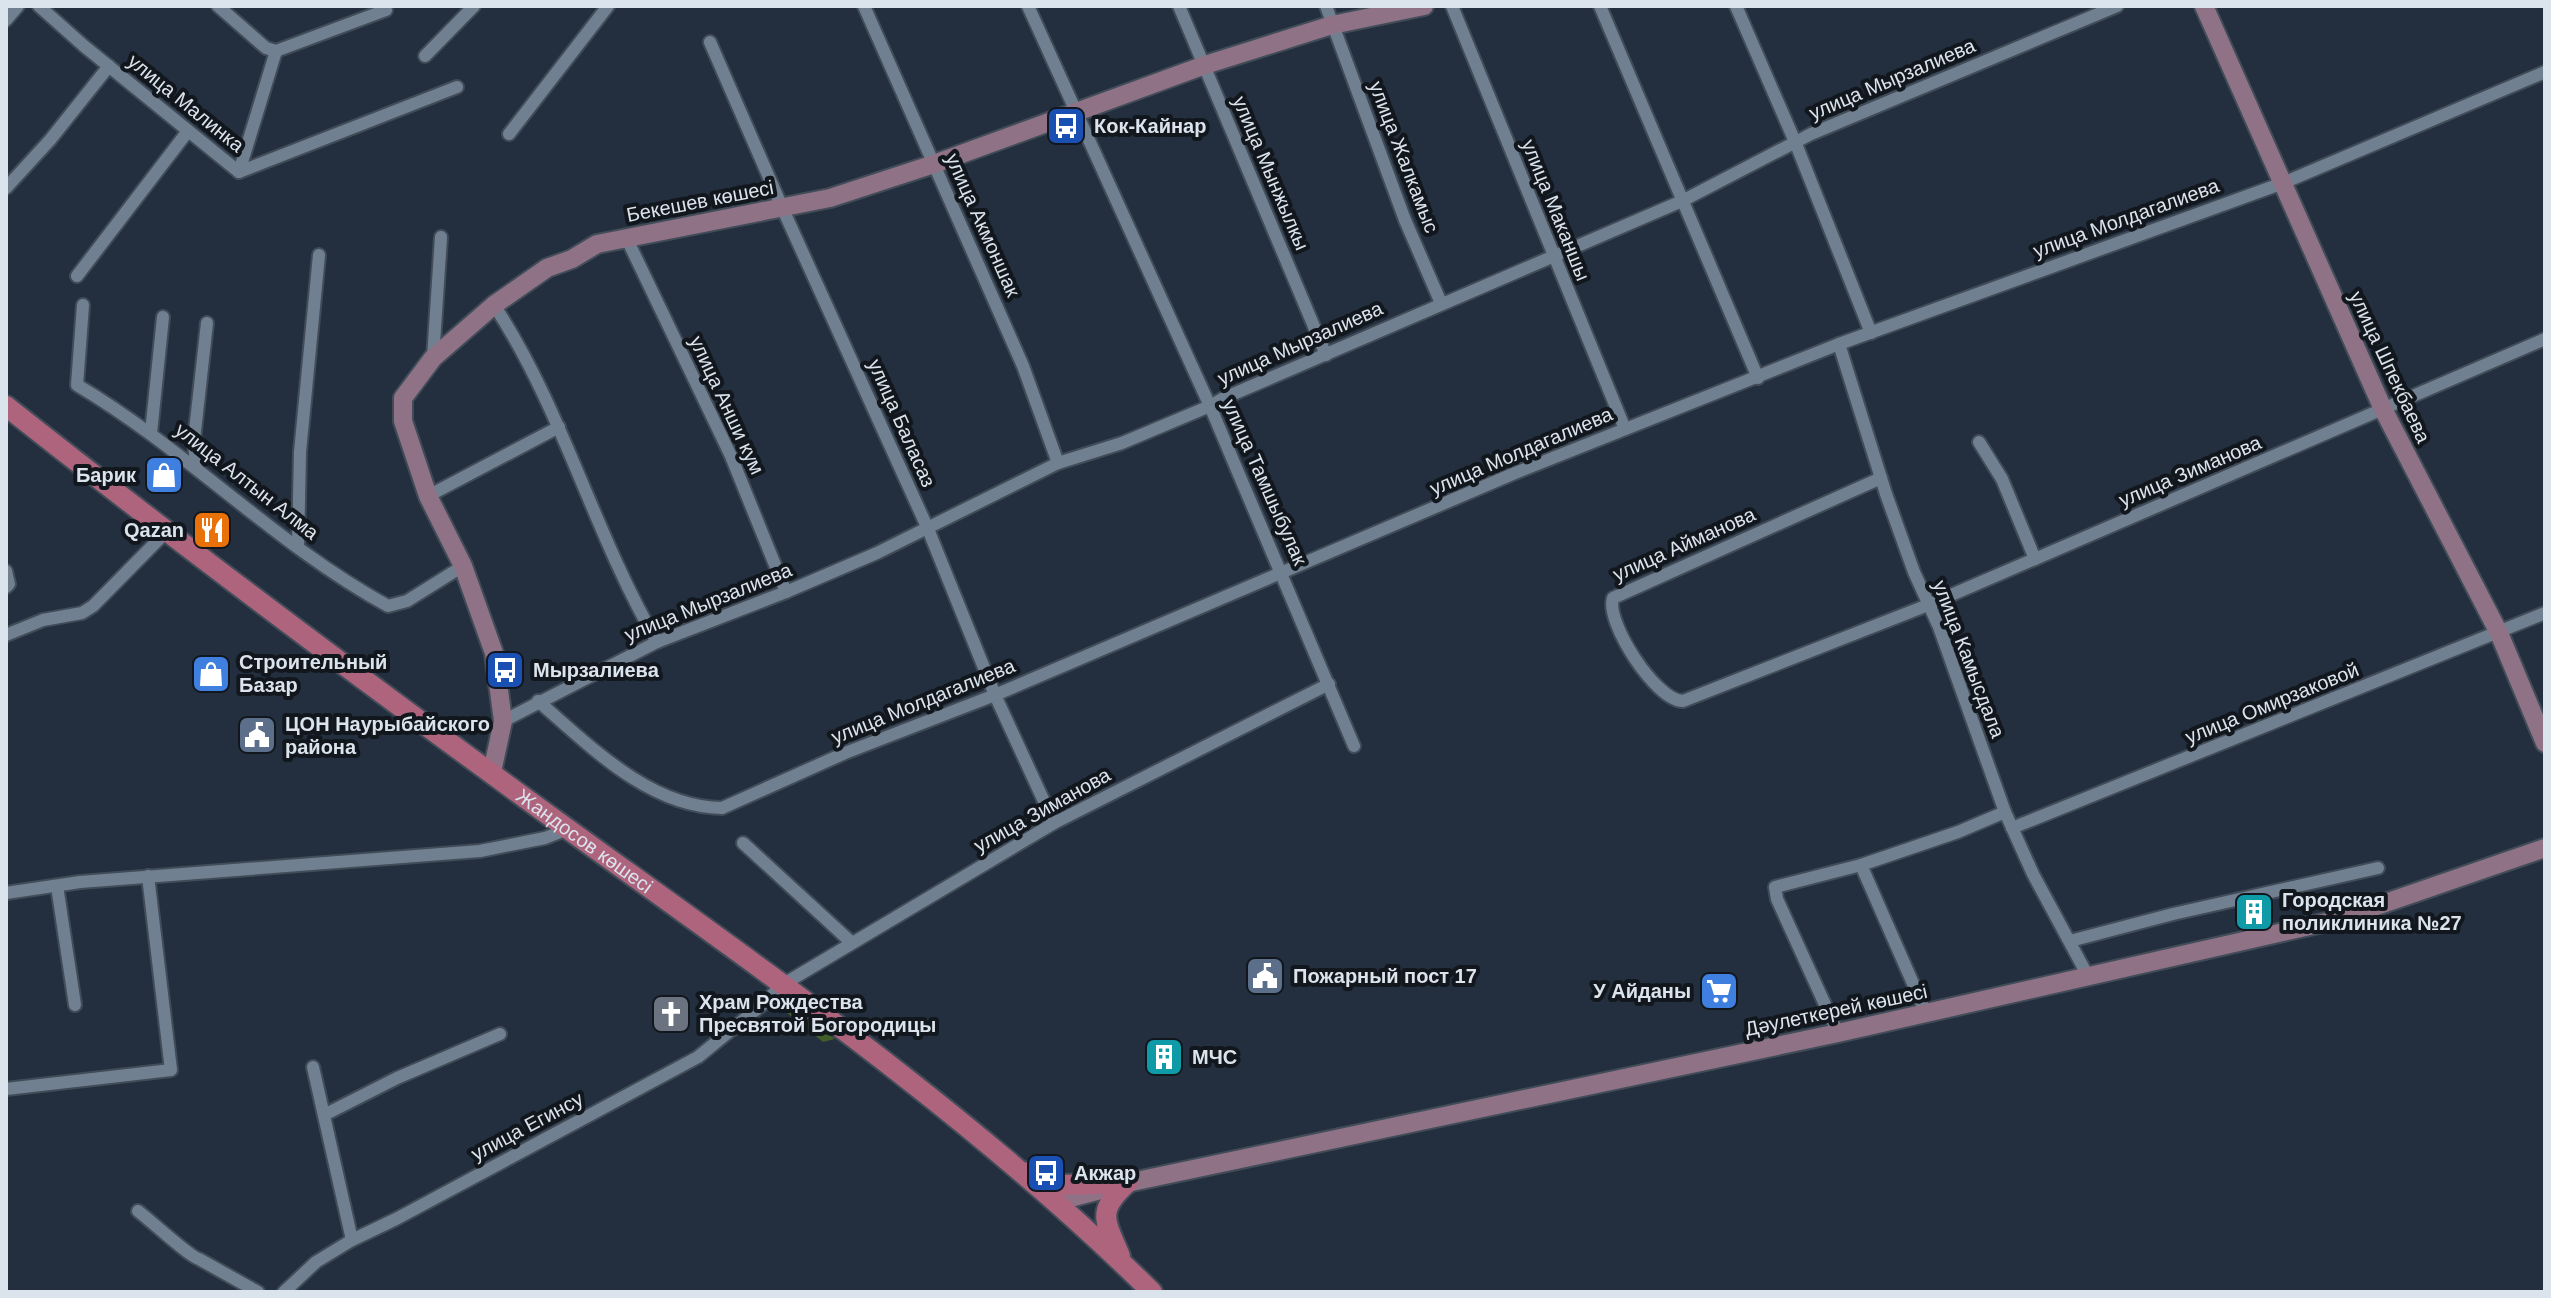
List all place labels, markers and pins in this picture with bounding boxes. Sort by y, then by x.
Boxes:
bus stop icon: Кок-Кайнар [1045,105,1087,147]
place label: Кок-Кайнар [1094,115,1206,137]
shop icon: Барик [143,454,185,496]
place label: Барик [76,464,137,486]
restaurant icon: Qazan [191,509,233,551]
place label: Qazan [124,519,184,541]
bus stop icon: Мырзалиева [484,649,526,691]
place label: Строительный Базар [239,651,387,696]
shop icon: Строительный Базар [190,653,232,695]
place label: Мырзалиева [533,659,660,681]
place label: ЦОН Наурыбайского района [285,713,490,758]
public building icon: ЦОН Наурыбайского района [236,714,278,756]
place label: Городская поликлиника №27 [2282,889,2462,934]
building icon: Городская поликлиника №27 [2233,891,2275,933]
public building icon: Пожарный пост 17 [1244,955,1286,997]
place label: Пожарный пост 17 [1293,965,1477,987]
supermarket icon: У Айданы [1698,970,1740,1012]
place label: У Айданы [1593,980,1691,1002]
place label: Храм Рождества Пресвятой Богородицы [699,991,936,1036]
church icon: Храм Рождества Пресвятой Богородицы [650,993,692,1035]
building icon: МЧС [1143,1036,1185,1078]
place label: МЧС [1192,1046,1237,1068]
bus stop icon: Акжар [1025,1152,1067,1194]
place label: Акжар [1074,1162,1136,1184]

